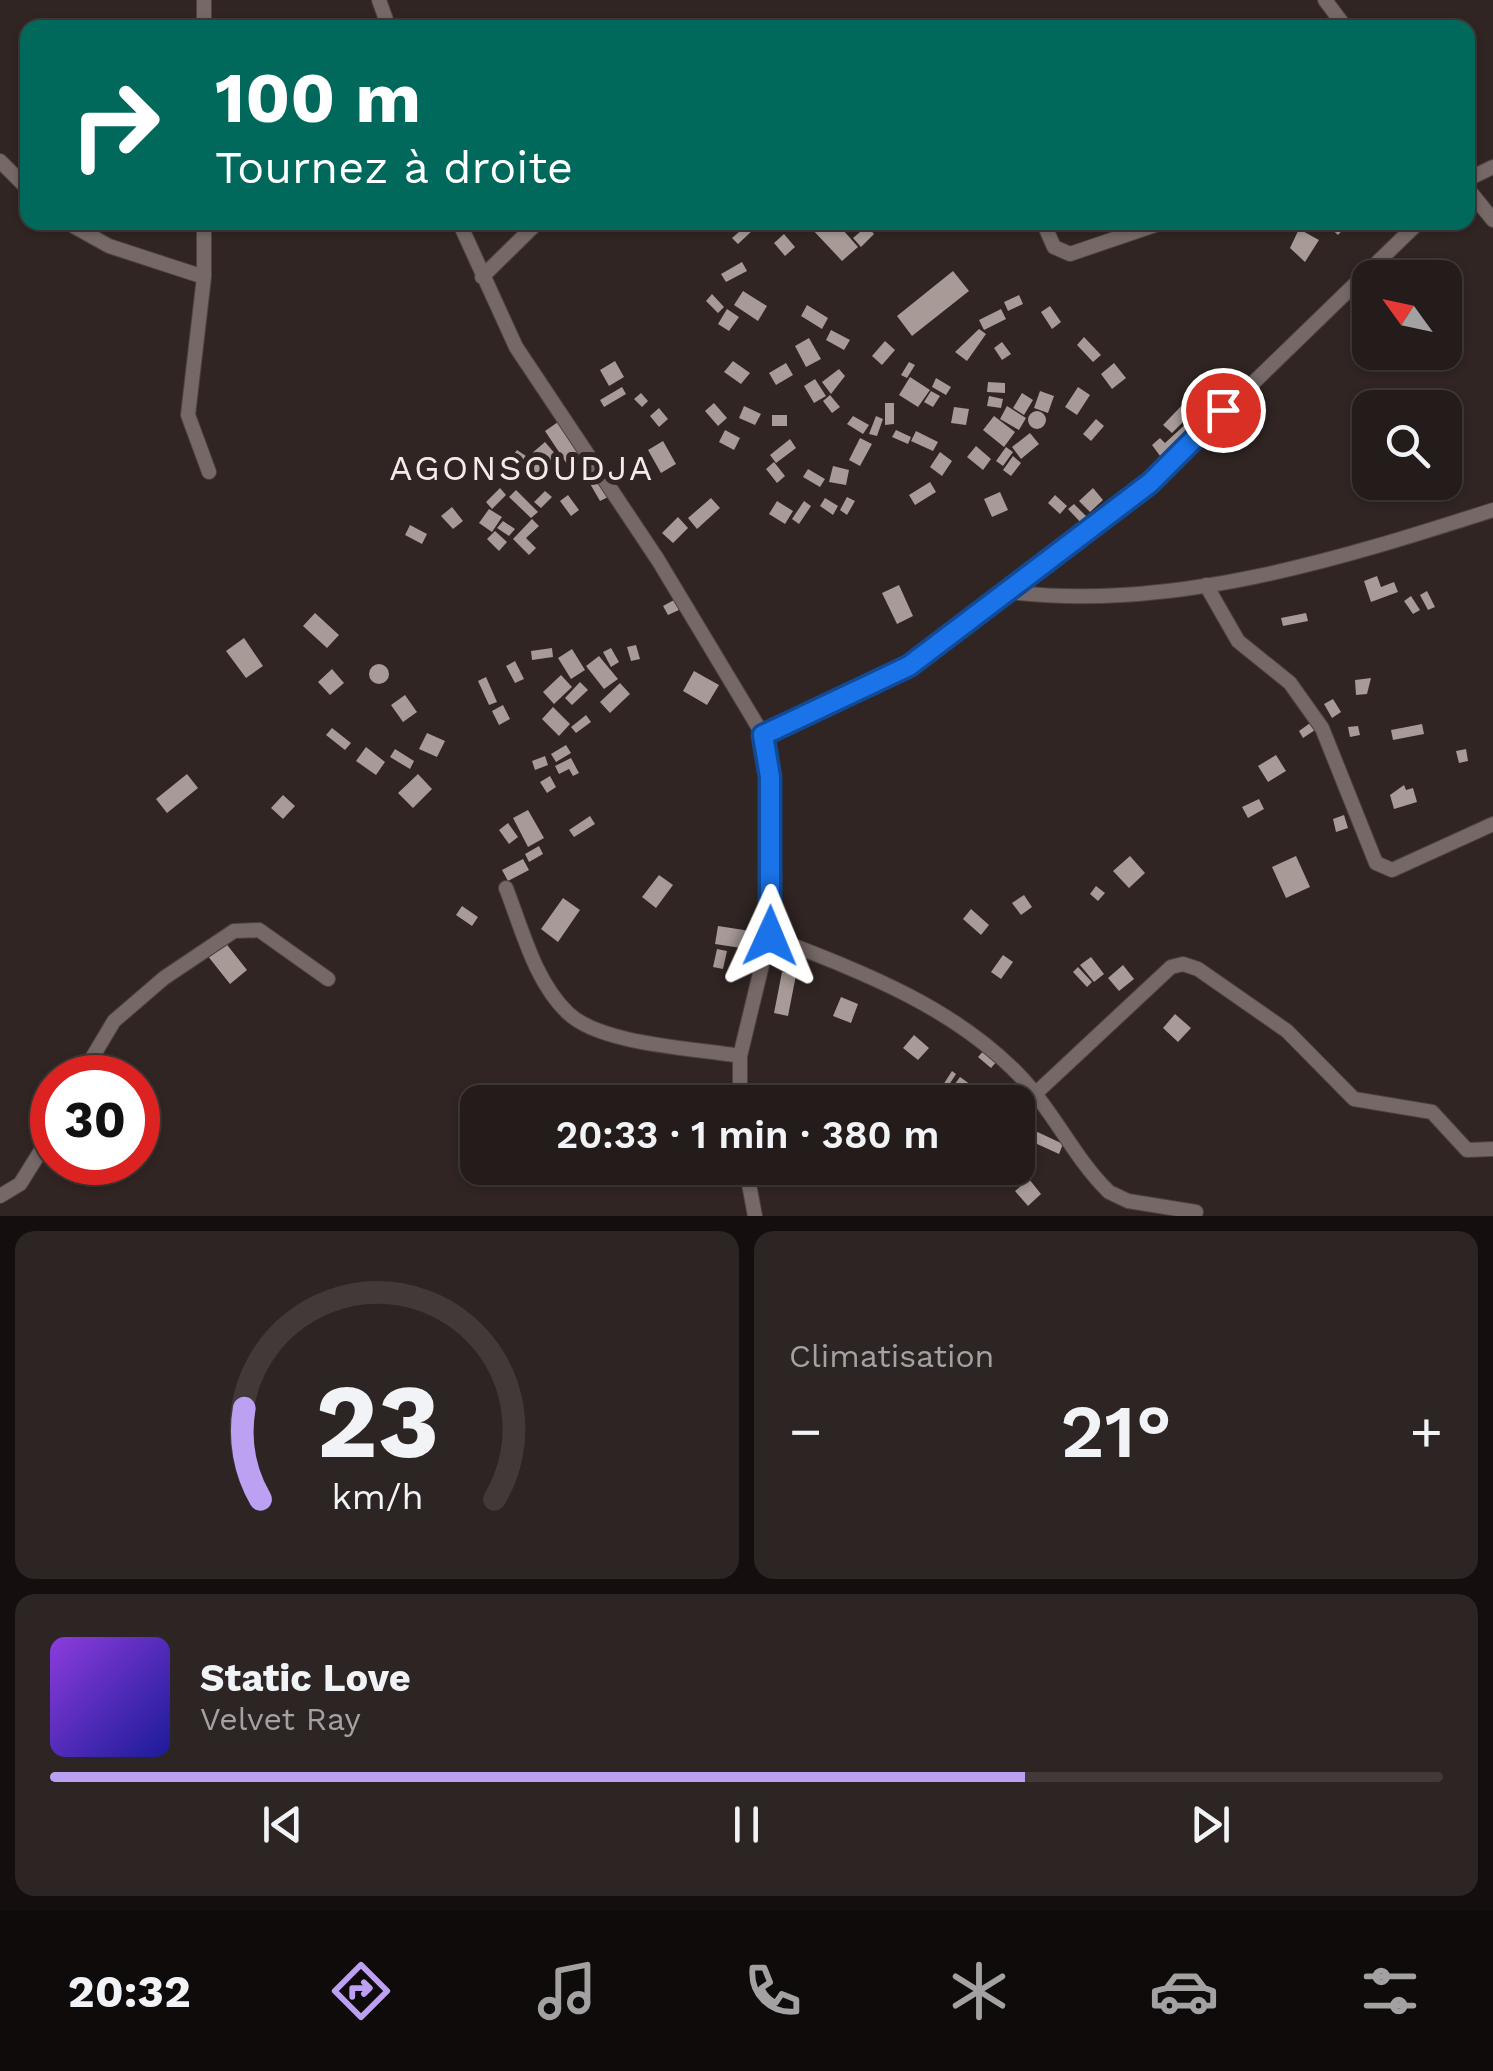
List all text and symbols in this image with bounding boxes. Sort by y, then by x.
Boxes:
text: 100 m [215,57,421,139]
icon: right [50,60,180,190]
text: Tournez à droite [215,141,573,194]
north arrow [1352,260,1462,370]
map controls [1352,260,1462,500]
pin [1181,368,1266,453]
icon: arrive [1196,383,1251,438]
button: search [1352,390,1462,500]
district label: AGONSOUDJA [389,447,655,489]
position arrow [718,884,822,988]
speed limit sign: 30 [30,1055,160,1185]
text: 20:33 · 1 min · 380 m [556,1113,939,1157]
text: Climatisation [789,1337,994,1375]
text: 23 [315,1360,439,1482]
text: 21° [1060,1387,1172,1475]
text: − [789,1399,822,1463]
text: + [1410,1399,1443,1463]
text: km/h [331,1476,423,1518]
text: Static Love [200,1656,411,1700]
text: Velvet Ray [200,1700,361,1738]
icon: previous [255,1797,310,1852]
icon: pause [719,1797,774,1852]
icon: next [1183,1797,1238,1852]
icon: directions [326,1956,396,2026]
icon: music [532,1956,602,2026]
icon: phone [738,1956,808,2026]
icon: climate [944,1956,1014,2026]
icon: car [1149,1956,1219,2026]
icon: filters [1355,1956,1425,2026]
text: 20:32 [68,1965,191,2018]

